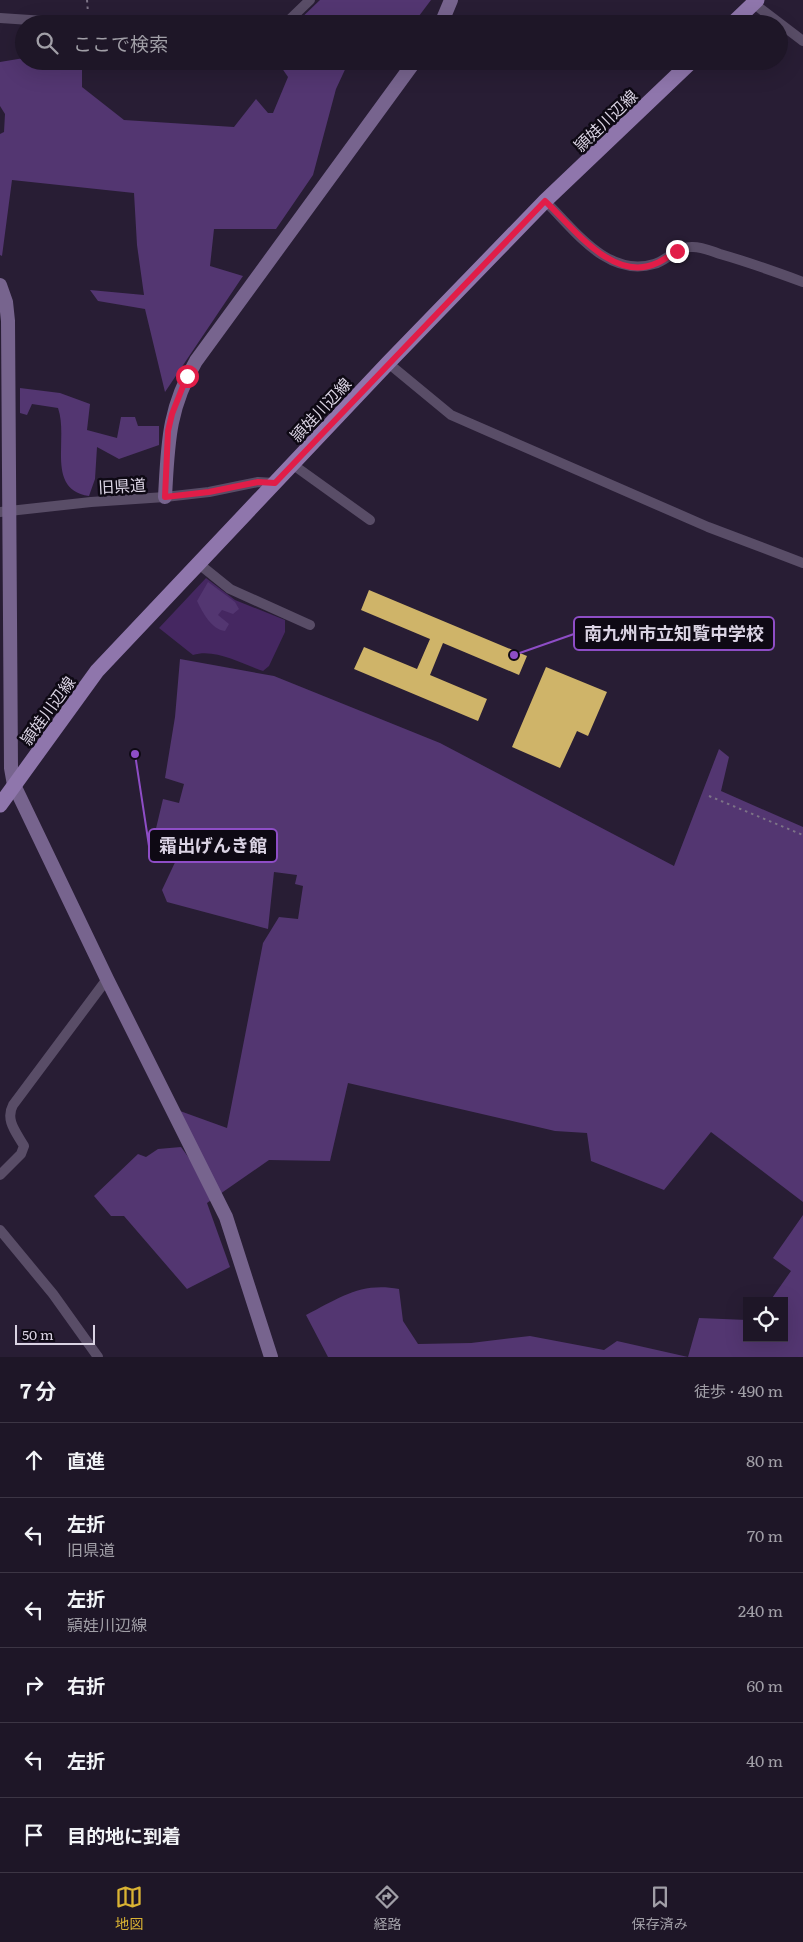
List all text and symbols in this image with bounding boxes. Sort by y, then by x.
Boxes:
search box [15,15,788,70]
icon: search [33,29,61,57]
text: ここで検索 [73,29,168,57]
street label: 頴娃川辺線 [568,84,642,156]
route end [666,240,689,263]
route start [176,365,199,388]
street label: 頴娃川辺線 [284,372,356,446]
street label: 旧県道 [97,472,147,498]
callout: 南九州市立知覧中学校 [574,617,774,650]
text: 南九州市立知覧中学校 [584,619,764,646]
street label: 頴娃川辺線 [14,671,80,749]
callout: 霜出げんき館 [149,829,277,862]
text: 霜出げんき館 [159,831,267,858]
map controls [743,1297,788,1342]
button: locate [743,1297,788,1342]
scale bar [15,1322,95,1345]
text: 50 m [22,1324,54,1344]
text: 7 分 [20,1374,57,1405]
text: 徒歩 · 490 m [694,1378,783,1402]
icon: ahead [20,1446,48,1474]
text: 直進 [67,1446,105,1474]
text: 80 m [746,1448,783,1472]
text: 左折 [67,1509,105,1537]
icon: left [20,1521,48,1549]
text: 70 m [747,1523,783,1547]
text: 旧県道 [67,1537,115,1561]
text: 左折 [67,1584,105,1612]
icon: left [20,1596,48,1624]
text: 240 m [738,1598,783,1622]
text: 頴娃川辺線 [67,1612,147,1636]
icon: right [20,1671,48,1699]
text: 右折 [67,1671,105,1699]
text: 60 m [746,1673,783,1697]
icon: left [20,1746,48,1774]
text: 左折 [67,1746,105,1774]
text: 40 m [746,1748,783,1772]
icon: arrive [20,1821,48,1849]
text: 目的地に到着 [67,1821,181,1849]
tab: 地図 [115,1883,143,1933]
tab: 経路 [373,1883,401,1933]
tab: 保存済み [632,1883,688,1933]

